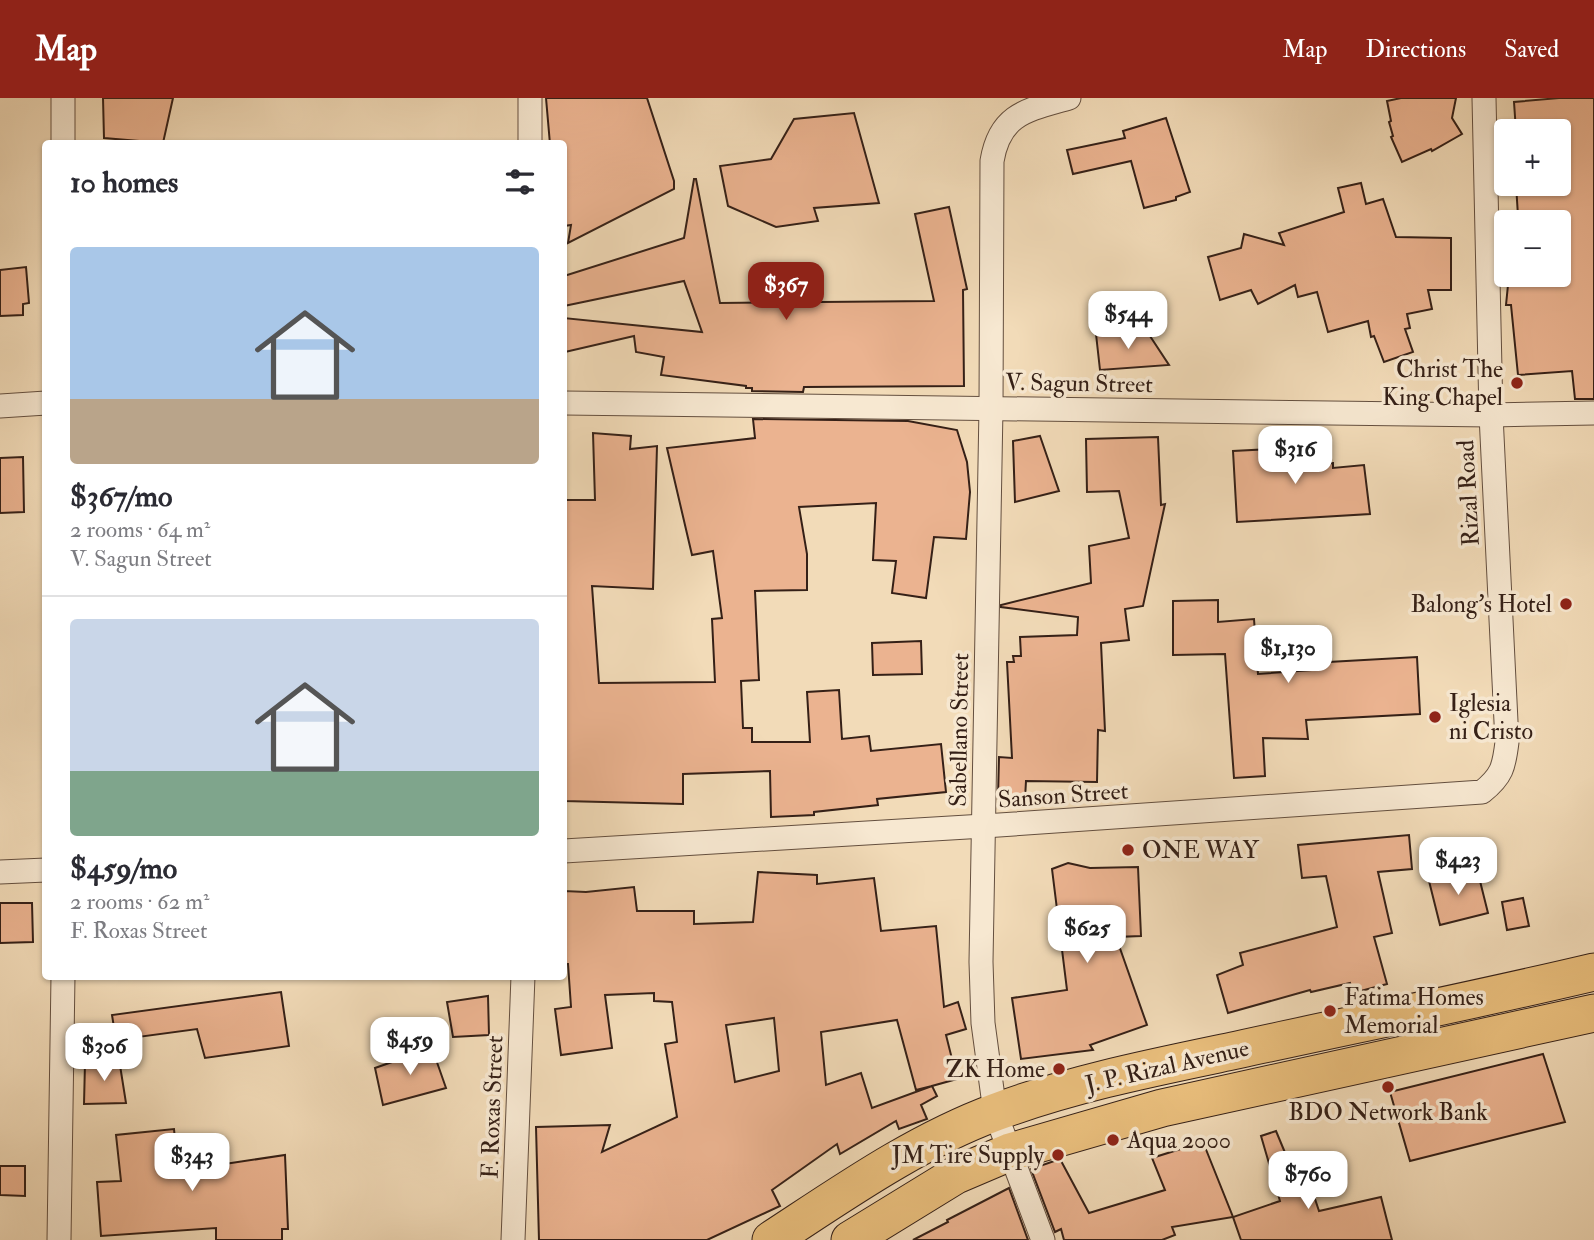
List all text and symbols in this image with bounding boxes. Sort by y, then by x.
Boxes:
text: Map [35,29,97,70]
text: Map [1282,34,1327,65]
text: Directions [1365,34,1466,65]
text: Saved [1504,34,1559,65]
map controls [1494,119,1571,287]
button: + [1494,119,1571,196]
icon: filters [501,163,539,201]
text: 10 homes [70,164,178,201]
button: − [1494,210,1571,287]
pin: $367 [745,262,827,322]
text: $367 [764,270,808,299]
icon: home [242,292,368,418]
pin: $544 [1087,292,1169,351]
text: $544 [1104,299,1152,328]
place label: Christ The King Chapel [1382,354,1503,413]
street label: V. Sagun Street [1005,367,1153,400]
marker: Christ The King Chapel [1509,375,1525,391]
pin: $316 [1254,426,1336,486]
text: $316 [1274,434,1316,463]
street label: Rizal Road [1450,439,1487,547]
text: $367/mo [70,478,172,515]
text: 2 rooms · 64 m² [70,515,210,544]
text: V. Sagun Street [70,544,212,573]
place label: Balong's Hotel [1410,589,1552,620]
marker: Balong's Hotel [1558,596,1574,612]
pin: $1,130 [1231,626,1345,685]
text: $1,130 [1260,633,1316,662]
street label: Sabellano Street [943,653,976,807]
icon: home [242,664,368,790]
place label: Iglesia ni Cristo [1449,688,1533,747]
marker: Iglesia ni Cristo [1427,709,1443,725]
street label: Sanson Street [997,775,1129,816]
place label: ONE WAY [1142,835,1260,866]
pin: $423 [1417,838,1499,897]
marker: ONE WAY [1120,842,1136,858]
text: $423 [1435,845,1481,874]
text: $459/mo [70,850,177,887]
text: 2 rooms · 62 m² [70,887,209,916]
pin: $625 [1046,906,1128,965]
text: $625 [1064,913,1110,942]
text: F. Roxas Street [70,916,207,945]
place label: Fatima Homes Memorial [1344,982,1484,1041]
marker: Fatima Homes Memorial [1322,1003,1338,1019]
pin: $459 [369,1018,451,1077]
pin: $306 [63,1024,145,1083]
text: $459 [386,1025,434,1054]
text: $306 [81,1031,127,1060]
street label: J. P. Rizal Avenue [1081,1033,1252,1101]
street label: F. Roxas Street [475,1035,510,1179]
place label: ZK Home [946,1054,1045,1085]
marker: ZK Home [1051,1061,1067,1077]
marker: BDO Network Bank [1380,1079,1396,1095]
place label: BDO Network Bank [1288,1097,1488,1128]
place label: Aqua 2000 [1126,1125,1231,1156]
marker: Aqua 2000 [1105,1132,1121,1148]
pin: $343 [151,1134,233,1193]
place label: JM Tire Supply [891,1140,1044,1171]
text: $343 [170,1141,214,1170]
marker: JM Tire Supply [1050,1147,1066,1163]
pin: $760 [1267,1152,1349,1211]
text: $760 [1285,1159,1331,1188]

